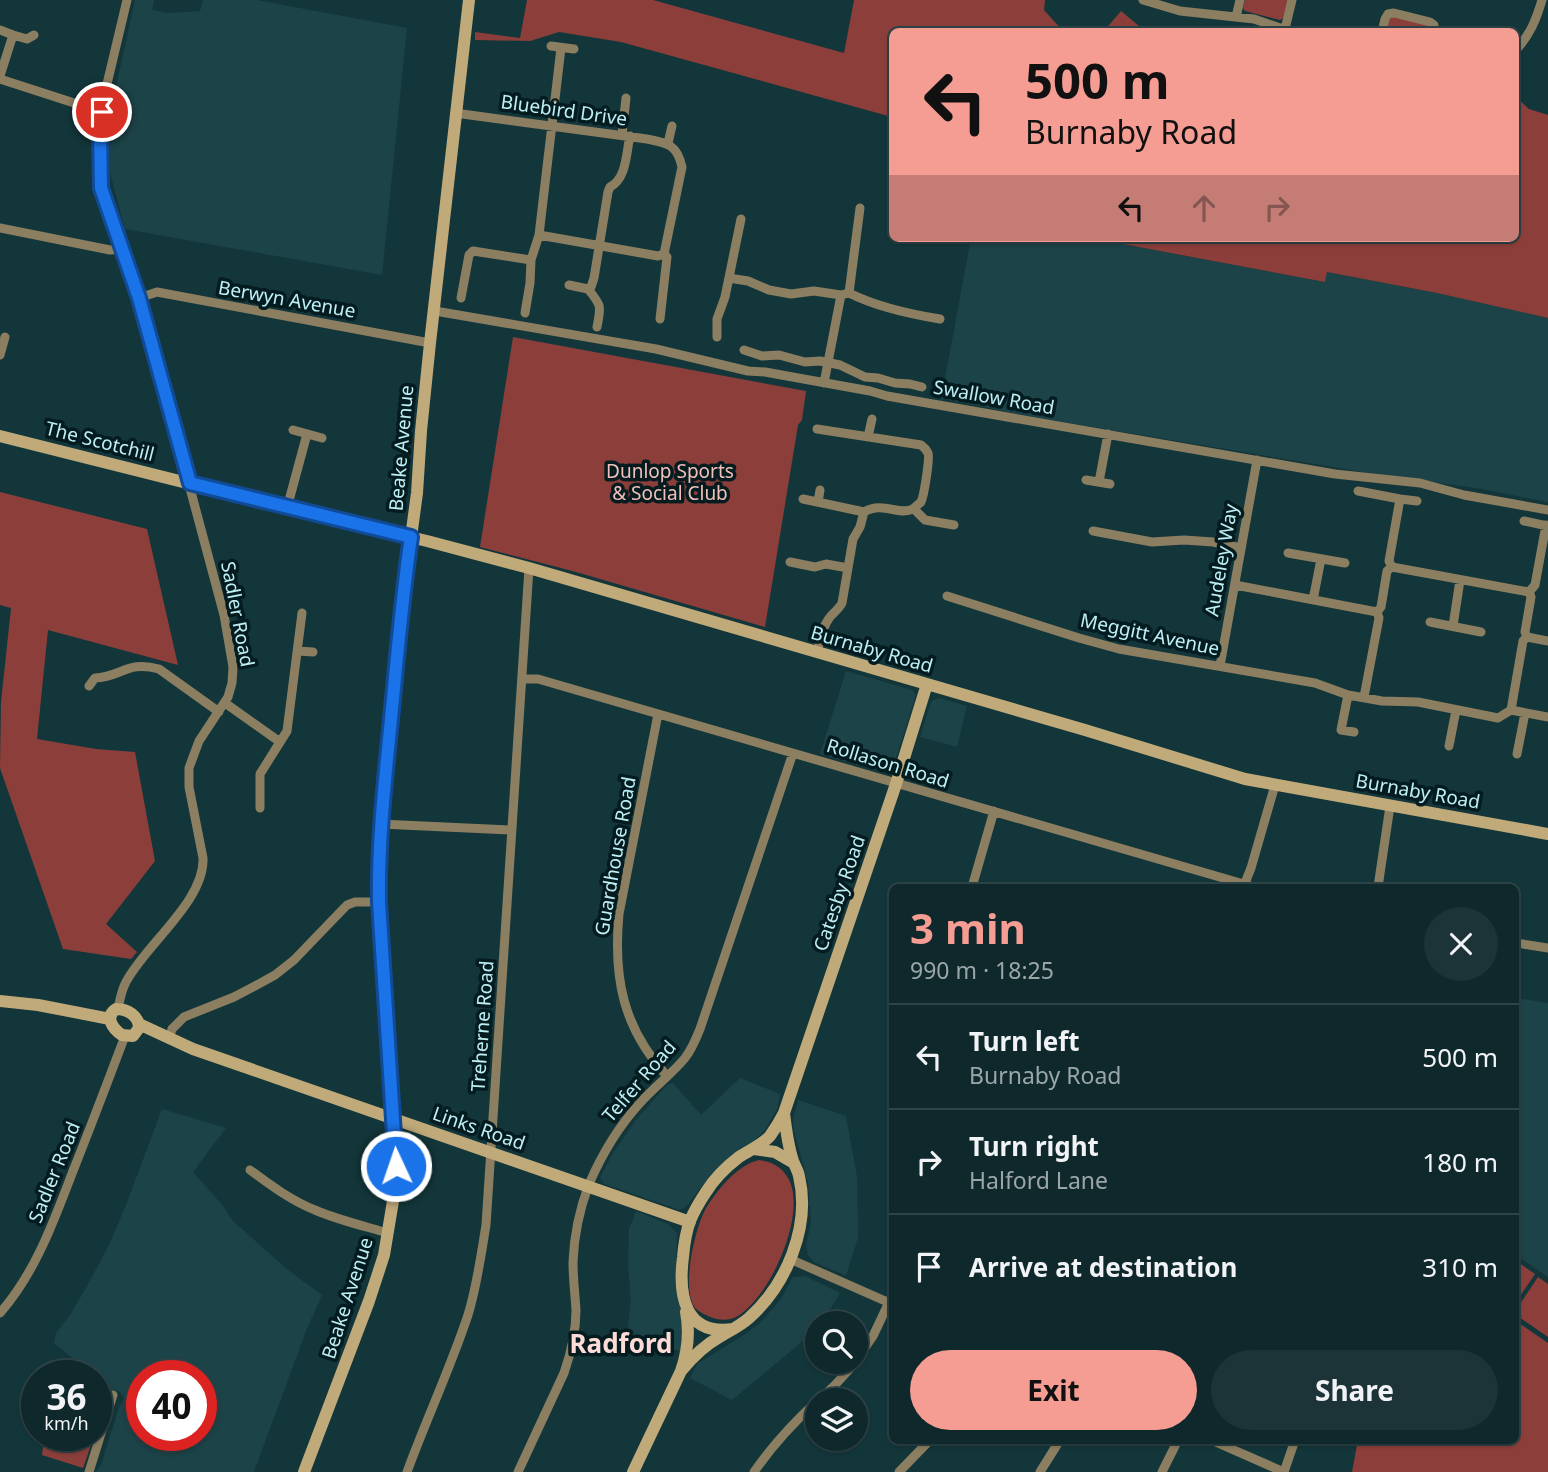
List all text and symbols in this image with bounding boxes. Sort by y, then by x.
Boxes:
text: 500 m [1025,47,1170,113]
icon: left [910,56,1001,147]
pin [72,82,132,142]
street label: Bluebird Drive [499,88,629,132]
icon: arrive [83,93,121,131]
text: Burnaby Road [1025,110,1237,153]
icon: left [1112,189,1150,227]
icon: ahead [1185,189,1223,227]
icon: right [1258,189,1296,227]
street label: Berwyn Avenue [216,274,358,324]
street label: Swallow Road [931,374,1057,420]
street label: Beake Avenue [383,384,419,512]
street label: The Scotchill [43,415,157,467]
park label: Dunlop Sports & Social Club [606,458,734,506]
street label: Audeley Way [1198,501,1244,618]
street label: Sadler Road [215,559,261,669]
street label: Meggitt Avenue [1078,607,1222,661]
street label: Burnaby Road [808,619,936,679]
street label: Rollason Road [824,732,952,794]
street label: Burnaby Road [1354,767,1482,815]
street label: Guardhouse Road [588,775,642,937]
street label: Catesby Road [807,832,871,954]
text: 3 min [910,899,1026,956]
button: close [1424,907,1498,981]
text: 990 m · 18:25 [910,954,1054,986]
street label: Treherne Road [464,960,500,1092]
text: Turn left [969,1023,1080,1059]
street label: Telfer Road [596,1035,682,1127]
icon: left [910,1038,948,1076]
text: 500 m [1422,1039,1498,1075]
text: Burnaby Road [969,1059,1121,1091]
street label: Links Road [429,1100,529,1156]
street label: Sadler Road [22,1118,86,1226]
text: Turn right [969,1128,1099,1164]
position arrow [359,1129,433,1203]
icon: right [910,1143,948,1181]
text: 180 m [1422,1144,1498,1180]
text: Halford Lane [969,1164,1108,1196]
street label: Beake Avenue [315,1234,379,1362]
icon: arrive [910,1248,948,1286]
text: Arrive at destination [969,1249,1238,1285]
text: 310 m [1422,1249,1498,1285]
map controls [805,1311,868,1451]
button: search [805,1311,868,1374]
district label: Radford [570,1325,672,1361]
button: Exit [910,1350,1197,1430]
button: Share [1211,1350,1498,1430]
speed limit sign: 40 [126,1360,217,1451]
text: 36 [46,1373,87,1420]
button: layers [805,1388,868,1451]
text: km/h [44,1411,89,1435]

